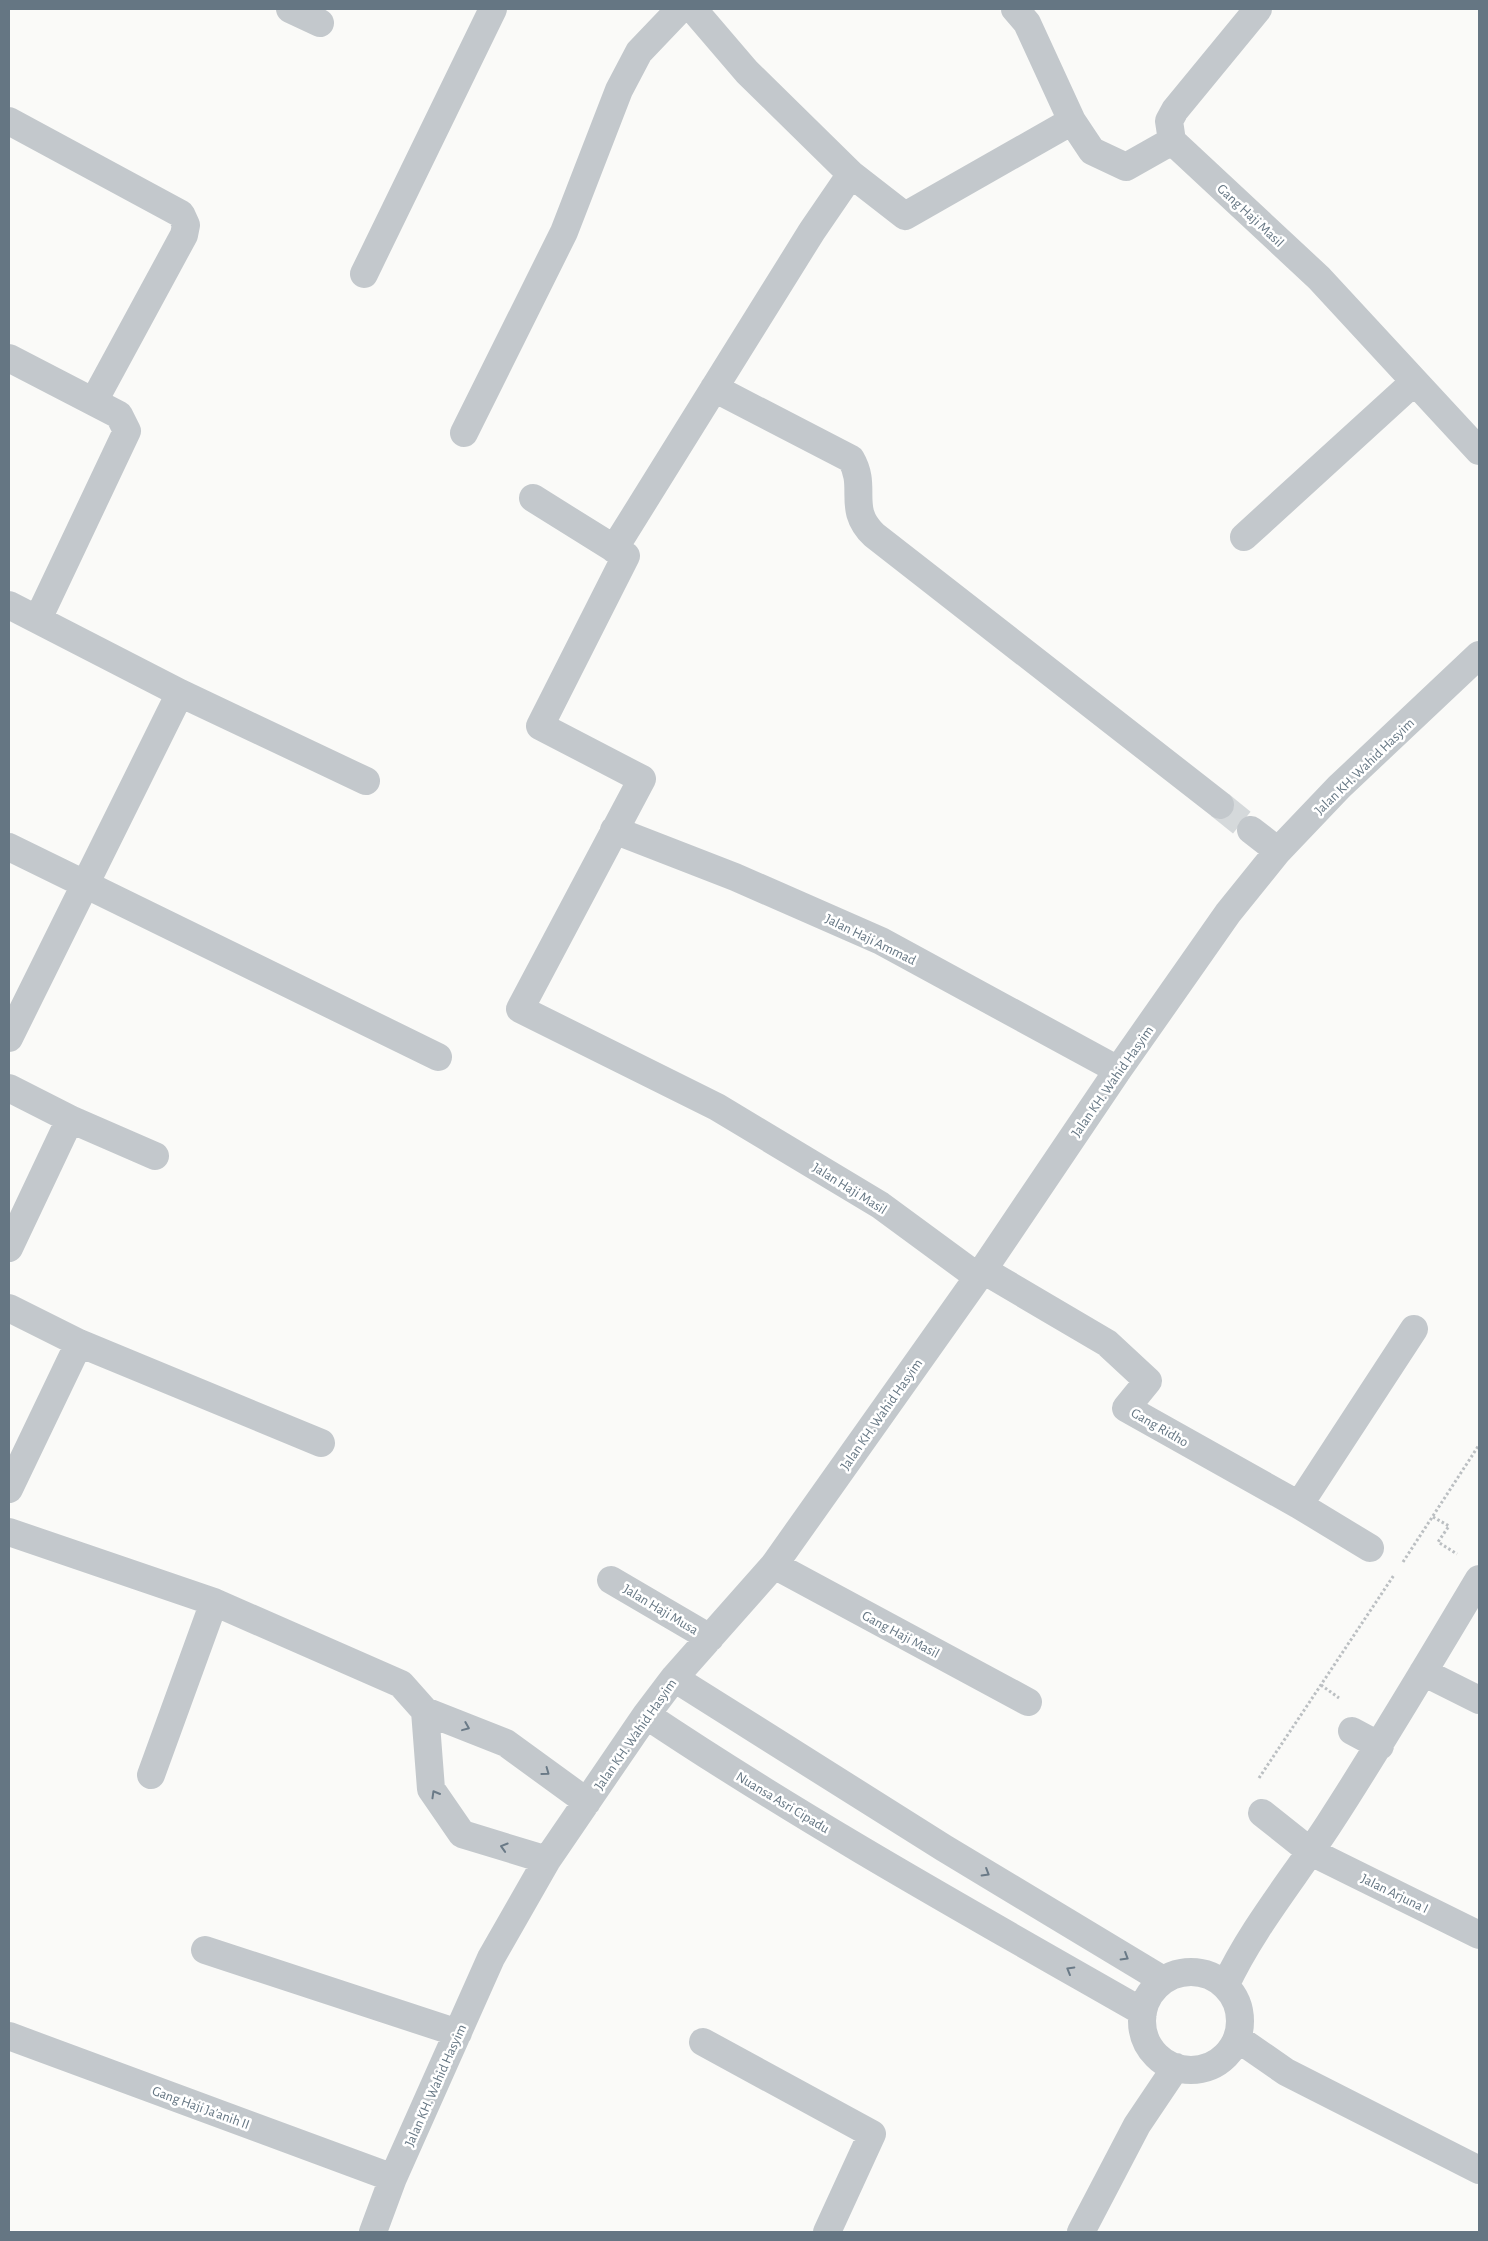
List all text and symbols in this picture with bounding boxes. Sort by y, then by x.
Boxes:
street label: Gang Haji Masil [1214,181,1286,250]
street label: Jalan KH. Wahid Hasyim [1312,716,1417,818]
street label: Jalan Haji Ammad [823,912,918,968]
street label: Jalan KH. Wahid Hasyim [1069,1023,1156,1140]
street label: Jalan Haji Masil [810,1161,889,1217]
street label: Jalan KH. Wahid Hasyim [838,1356,925,1473]
street label: Gang Ridho [1128,1406,1191,1450]
street label: Jalan Haji Musa [621,1582,701,1638]
street label: Gang Haji Masil [859,1609,942,1661]
street label: Jalan KH. Wahid Hasyim [592,1676,679,1793]
one-way arrow [461,1721,470,1731]
one-way arrow [540,1766,549,1775]
street label: Nuansa Asri Cipadu [733,1770,832,1836]
one-way arrow [431,1790,441,1799]
one-way arrow [501,1842,509,1852]
one-way arrow [980,1866,989,1876]
street label: Jalan Arjuna I [1359,1872,1430,1916]
one-way arrow [1119,1950,1128,1960]
one-way arrow [1067,1967,1076,1977]
street label: Jalan KH. Wahid Hasyim [403,2022,469,2149]
street label: Gang Haji Ja'anih II [150,2084,251,2132]

